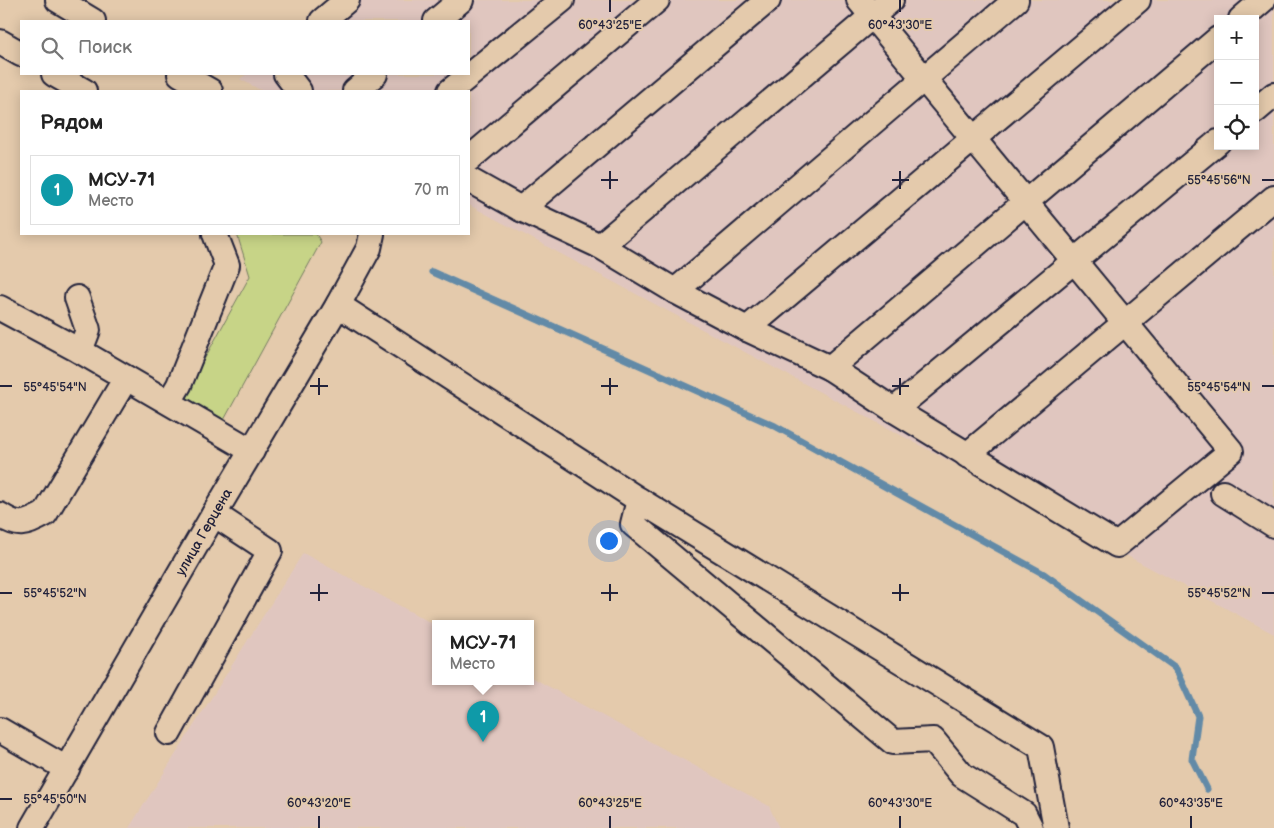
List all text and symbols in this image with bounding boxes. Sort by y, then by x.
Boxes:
map controls [1214,15,1259,150]
button: + [1214,15,1259,60]
text: 60°43'25"E [578,18,642,33]
text: 60°43'30"E [868,18,932,33]
search box [20,20,470,75]
icon: search [38,34,66,62]
text: Поиск [78,36,132,59]
button: − [1214,60,1259,105]
button: locate [1214,105,1259,150]
text: Рядом [40,110,103,135]
text: МСУ-71 [88,169,155,192]
text: 55°45'56"N [1187,173,1251,188]
text: 1 [54,181,60,200]
text: 70 m [414,181,449,200]
text: Место [88,192,134,211]
text: 55°45'54"N [23,380,87,395]
text: 55°45'54"N [1187,380,1251,395]
street label: улица Герцена [172,485,236,579]
your location [596,528,622,554]
text: 55°45'52"N [23,586,87,601]
text: 55°45'52"N [1187,586,1251,601]
popup [432,620,534,685]
text: МСУ-71 [449,632,517,655]
text: Место [449,655,495,674]
pin: 1 [467,701,499,742]
text: 55°45'50"N [23,792,87,807]
text: 60°43'20"E [287,796,351,811]
text: 60°43'25"E [578,796,642,811]
text: 60°43'30"E [868,796,932,811]
text: 60°43'35"E [1159,796,1223,811]

